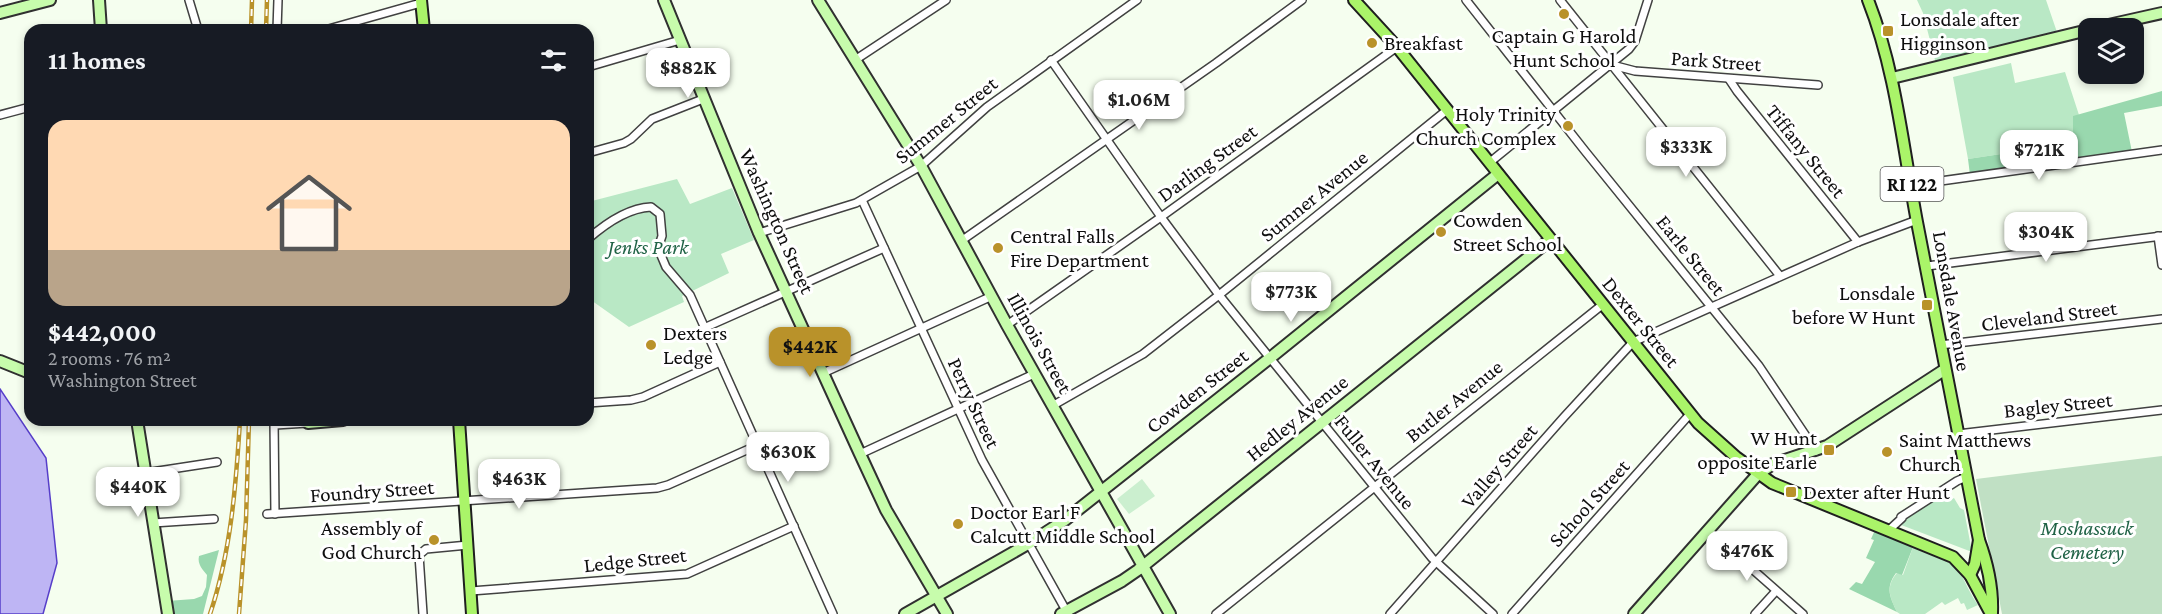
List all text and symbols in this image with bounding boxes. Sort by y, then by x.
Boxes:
marker: Captain G Harold Hunt School [1557,7,1571,21]
place label: Lonsdale after Higginson [1900,7,2020,55]
map controls [2078,18,2144,84]
button: layers [2078,18,2144,84]
place label: Captain G Harold Hunt School [1491,24,1637,72]
marker: Lonsdale after Higginson [1881,24,1895,38]
place label: Breakfast [1384,31,1464,55]
marker: Breakfast [1365,36,1379,50]
icon: filters [537,44,570,77]
text: 11 homes [48,46,146,75]
street label: Park Street [1670,46,1763,76]
pin: $882K [646,48,730,99]
text: $882K [660,56,716,78]
street label: Summer Street [890,71,1003,169]
pin: $1.06M [1090,80,1188,131]
text: $1.06M [1107,88,1171,110]
street label: Tiffany Street [1761,99,1852,203]
place label: Holy Trinity Church Complex [1415,102,1556,150]
street label: Darling Street [1153,118,1262,207]
marker: Holy Trinity Church Complex [1561,119,1575,133]
pin: $333K [1644,127,1728,178]
pin: $721K [1997,130,2081,181]
text: $333K [1660,135,1712,157]
text: $721K [2014,138,2064,160]
street label: Washington Street [734,145,820,298]
street label: Sumner Avenue [1255,145,1373,247]
icon: home [255,159,363,267]
road number: RI 122 [1880,167,1944,201]
place label: Cowden Street School [1453,208,1562,256]
street label: Earle Street [1651,210,1731,301]
pin: $304K [2004,212,2088,263]
text: $304K [2018,220,2074,242]
place label: Central Falls Fire Department [1010,224,1150,272]
marker: Cowden Street School [1434,225,1448,239]
street label: Lonsdale Avenue [1928,229,1976,373]
park label: Jenks Park [604,235,689,259]
marker: Central Falls Fire Department [991,241,1005,255]
pin: $773K [1249,272,1333,323]
street label: Dexter Street [1597,272,1685,373]
text: $773K [1265,280,1317,302]
place label: Lonsdale before W Hunt [1792,281,1916,329]
street label: Illinois Street [1002,288,1078,398]
street label: Cleveland Street [1980,296,2119,336]
marker: Lonsdale before W Hunt [1920,298,1934,312]
text: $442,000 [48,318,157,347]
place label: Dexters Ledge [663,321,727,369]
pin: $442K [768,327,852,378]
text: $442K [783,335,837,357]
marker: Dexters Ledge [644,338,658,352]
street label: Cowden Street [1141,343,1254,438]
text: 2 rooms · 76 m² [48,347,171,369]
street label: Perry Street [943,354,1006,453]
street label: Butler Avenue [1401,355,1507,447]
text: Washington Street [48,369,197,391]
street label: Hedley Avenue [1241,370,1353,466]
street label: Bagley Street [2003,387,2114,423]
street label: Fuller Avenue [1330,410,1420,514]
street label: Valley Street [1456,418,1543,513]
place label: W Hunt opposite Earle [1697,426,1818,474]
place label: Saint Matthews Church [1899,428,2031,476]
pin: $630K [746,432,830,483]
text: $630K [760,440,816,462]
marker: W Hunt opposite Earle [1822,443,1836,457]
marker: Saint Matthews Church [1880,445,1894,459]
street label: School Street [1544,454,1635,552]
pin: $463K [477,459,561,510]
pin: $440K [96,467,180,518]
text: $463K [492,467,546,489]
text: $440K [110,475,166,497]
street label: Foundry Street [309,475,436,507]
place label: Dexter after Hunt [1803,480,1951,504]
marker: Dexter after Hunt [1784,485,1798,499]
place label: Doctor Earl F Calcutt Middle School [970,500,1155,548]
place label: Assembly of God Church [321,516,424,564]
park label: Moshassuck Cemetery [2040,516,2134,564]
marker: Doctor Earl F Calcutt Middle School [951,517,965,531]
pin: $476K [1705,531,1789,582]
marker: Assembly of God Church [427,533,441,547]
text: $476K [1720,539,1774,561]
street label: Ledge Street [582,543,689,577]

